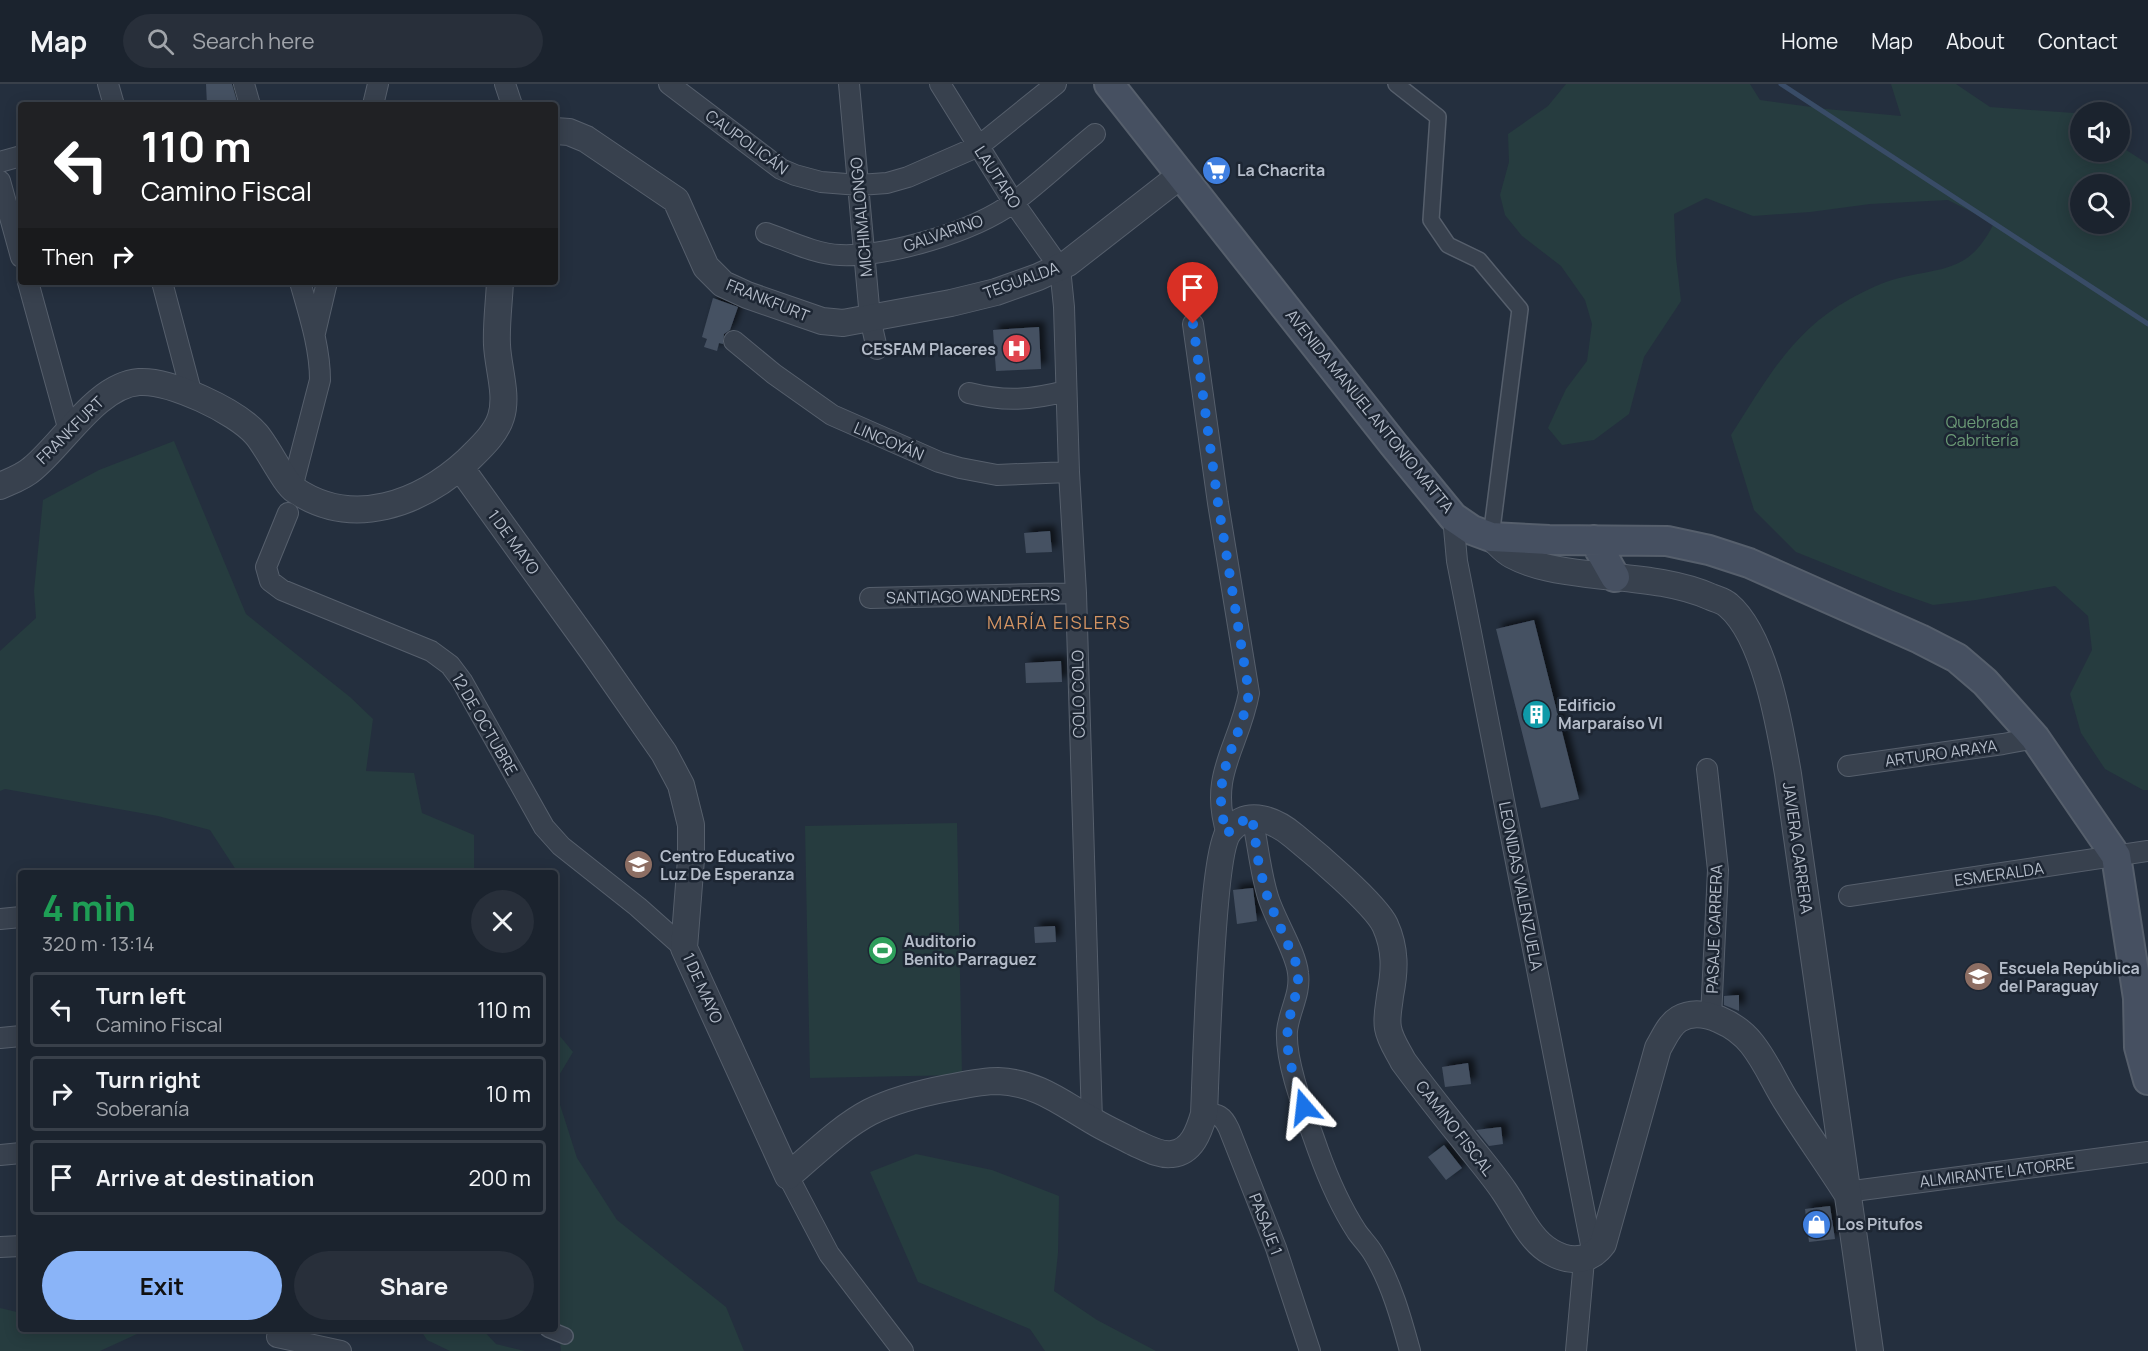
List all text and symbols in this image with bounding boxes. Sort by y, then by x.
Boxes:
search box [123,14,543,68]
text: Map [30,22,87,60]
icon: search [144,25,177,58]
text: Search here [192,26,315,56]
text: Home [1781,27,1838,55]
text: Map [1871,27,1913,55]
text: About [1946,27,2005,55]
text: Contact [2038,27,2118,55]
map controls [2070,102,2130,234]
button: sound [2070,102,2130,162]
street label: CAUPOLICÁN [701,104,793,180]
text: 110 m [141,117,252,175]
icon: left [42,126,120,204]
street label: LAUTARO [970,142,1027,213]
supermarket icon: La Chacrita [1200,154,1232,186]
street label: MICHIMALONGO [845,156,877,278]
place label: La Chacrita [1237,159,1325,181]
text: Camino Fiscal [141,172,312,209]
button: search [2070,174,2130,234]
street label: GALVARINO [900,209,986,257]
icon: right [106,240,139,273]
text: Then [42,242,94,272]
street label: TEGUALDA [980,256,1062,304]
pin [1167,262,1218,324]
icon: arrive [1176,271,1209,304]
street label: FRANKFURT [723,273,813,327]
street label: AVENIDA MANUEL ANTONIO MATTA [1281,305,1459,517]
hospital icon: CESFAM Placeres [1001,333,1033,365]
place label: CESFAM Placeres [862,338,996,360]
street label: FRANKFURT [31,391,109,469]
park label: Quebrada Cabritería [1945,411,2019,451]
street label: LINCOYÁN [851,416,927,466]
street label: 1 DE MAYO [483,505,545,579]
street label: SANTIAGO WANDERERS [886,583,1060,609]
district label: MARÍA EISLERS [987,610,1131,634]
street label: COLO COLO [1066,649,1090,738]
street label: 12 DE OCTUBRE [447,669,523,779]
place label: Edificio Marparaíso VI [1558,694,1663,734]
building icon: Edificio Marparaíso VI [1521,698,1553,730]
street label: ARTURO ARAYA [1883,734,1999,772]
street label: JAVIERA CARRERA [1778,781,1818,915]
street label: LEONIDAS VALENZUELA [1494,800,1548,972]
place label: Centro Educativo Luz De Esperanza [660,845,795,885]
school or university icon: Centro Educativo Luz De Esperanza [623,849,655,881]
street label: ESMERALDA [1953,857,2045,891]
street label: PASAJE CARRERA [1701,864,1727,994]
text: 4 min [42,883,136,932]
button: close [471,890,534,953]
text: 320 m · 13:14 [42,930,155,957]
place label: Auditorio Benito Parraguez [904,930,1037,970]
sports icon: Auditorio Benito Parraguez [867,934,899,966]
street label: 1 DE MAYO [678,949,728,1027]
place label: Escuela República del Paraguay [1999,957,2140,997]
school or university icon: Escuela República del Paraguay [1962,961,1994,993]
text: Turn left [96,981,186,1011]
icon: left [45,993,78,1026]
text: 110 m [477,995,531,1025]
text: Camino Fiscal [96,1011,223,1038]
text: Turn right [96,1065,201,1095]
position arrow [1272,1075,1336,1139]
street label: CAMINO FISCAL [1411,1076,1499,1180]
icon: right [45,1077,78,1110]
text: 10 m [486,1079,531,1109]
text: Soberanía [96,1095,189,1122]
street label: ALMIRANTE LATORRE [1918,1152,2076,1192]
icon: arrive [45,1161,78,1194]
text: Arrive at destination [96,1163,314,1193]
text: 200 m [469,1163,531,1193]
street label: PASAJE 1 [1244,1190,1288,1258]
shop icon: Los Pitufos [1800,1208,1832,1240]
place label: Los Pitufos [1837,1213,1923,1235]
button: Exit [42,1251,282,1320]
button: Share [294,1251,534,1320]

